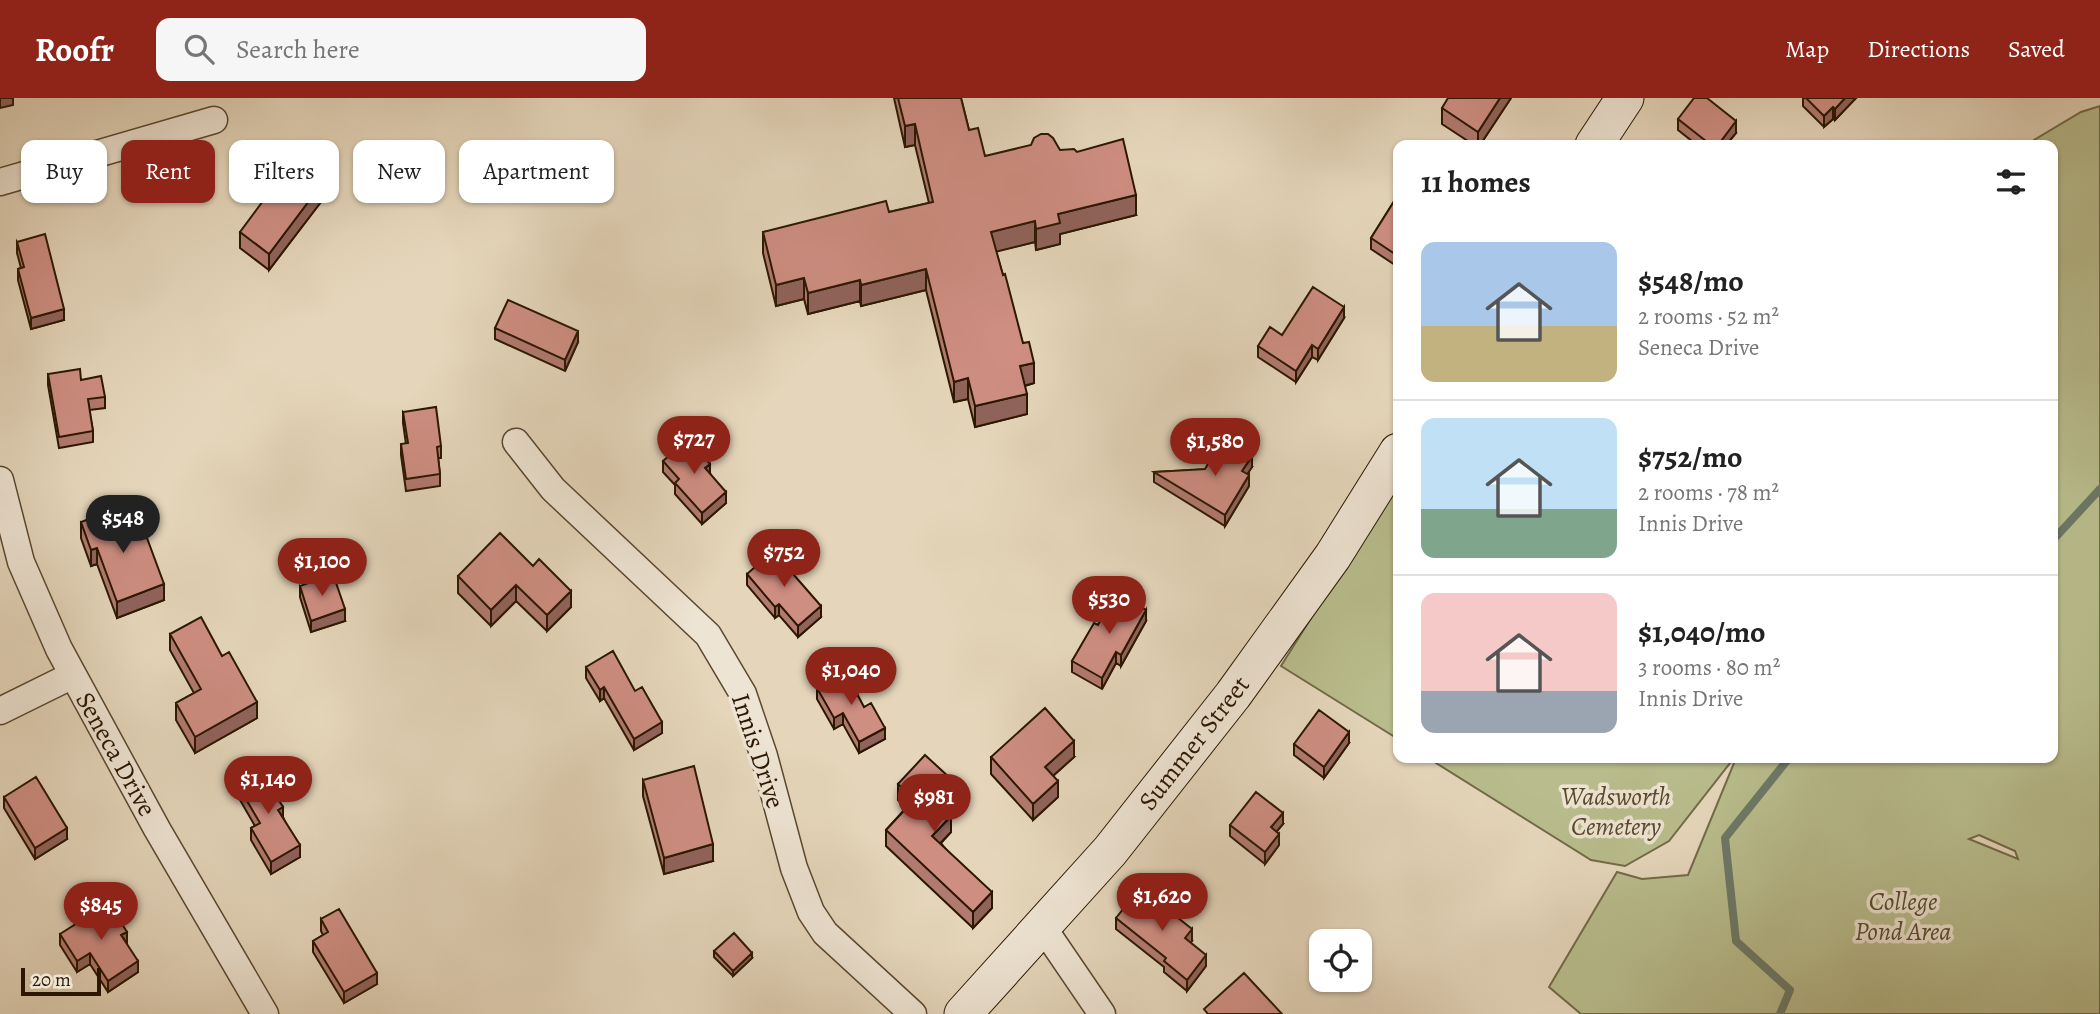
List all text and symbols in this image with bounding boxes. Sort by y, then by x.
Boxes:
search box [156,18,646,81]
text: Roofr [35,27,114,72]
icon: search [180,30,218,68]
text: Search here [236,32,360,67]
text: Map [1785,33,1829,65]
text: Directions [1867,33,1970,65]
text: Saved [2008,33,2065,65]
chip: Buy [21,140,107,203]
chip: Rent [121,140,215,203]
chip: Filters [229,140,339,203]
chip: New [353,140,445,203]
chip: Apartment [459,140,614,203]
text: 11 homes [1421,162,1531,202]
icon: filters [1992,163,2030,201]
text: $548/mo [1638,261,1744,301]
icon: home [1477,270,1561,354]
text: 2 rooms · 52 m² [1638,301,1779,332]
text: Seneca Drive [1638,332,1759,363]
pin: $727 [653,416,735,476]
pin: $1,580 [1158,418,1272,478]
text: $727 [673,423,715,454]
text: $1,580 [1186,425,1244,456]
text: $752/mo [1638,437,1743,477]
icon: home [1477,446,1561,530]
text: 2 rooms · 78 m² [1638,477,1779,508]
pin: $548 [82,496,164,555]
text: $548 [102,502,144,533]
text: Innis Drive [1638,508,1743,539]
pin: $752 [743,530,825,589]
text: $752 [763,536,805,567]
pin: $1,100 [265,538,379,598]
text: $1,100 [294,545,350,576]
pin: $530 [1068,576,1150,636]
text: $530 [1088,583,1130,614]
text: $1,040/mo [1638,612,1766,652]
icon: home [1477,621,1561,705]
pin: $1,040 [794,648,908,707]
text: 3 rooms · 80 m² [1638,652,1780,683]
text: $1,040 [821,654,881,685]
street label: Summer Street [1130,668,1258,818]
text: Innis Drive [1638,683,1743,714]
street label: Seneca Drive [67,686,165,822]
street label: Innis Drive [723,689,793,813]
pin: $1,140 [211,756,325,816]
text: $1,140 [240,763,296,794]
pin: $981 [893,774,975,834]
park label: Wadsworth Cemetery [1561,779,1671,844]
text: $981 [914,781,954,812]
pin: $1,620 [1105,874,1219,933]
text: $1,620 [1133,880,1191,911]
pin: $845 [60,882,142,942]
park label: College Pond Area [1855,884,1951,949]
text: $845 [80,889,122,920]
map controls [1309,929,1372,992]
button: locate [1309,929,1372,992]
scale bar [21,965,102,997]
text: 20 m [32,967,71,993]

